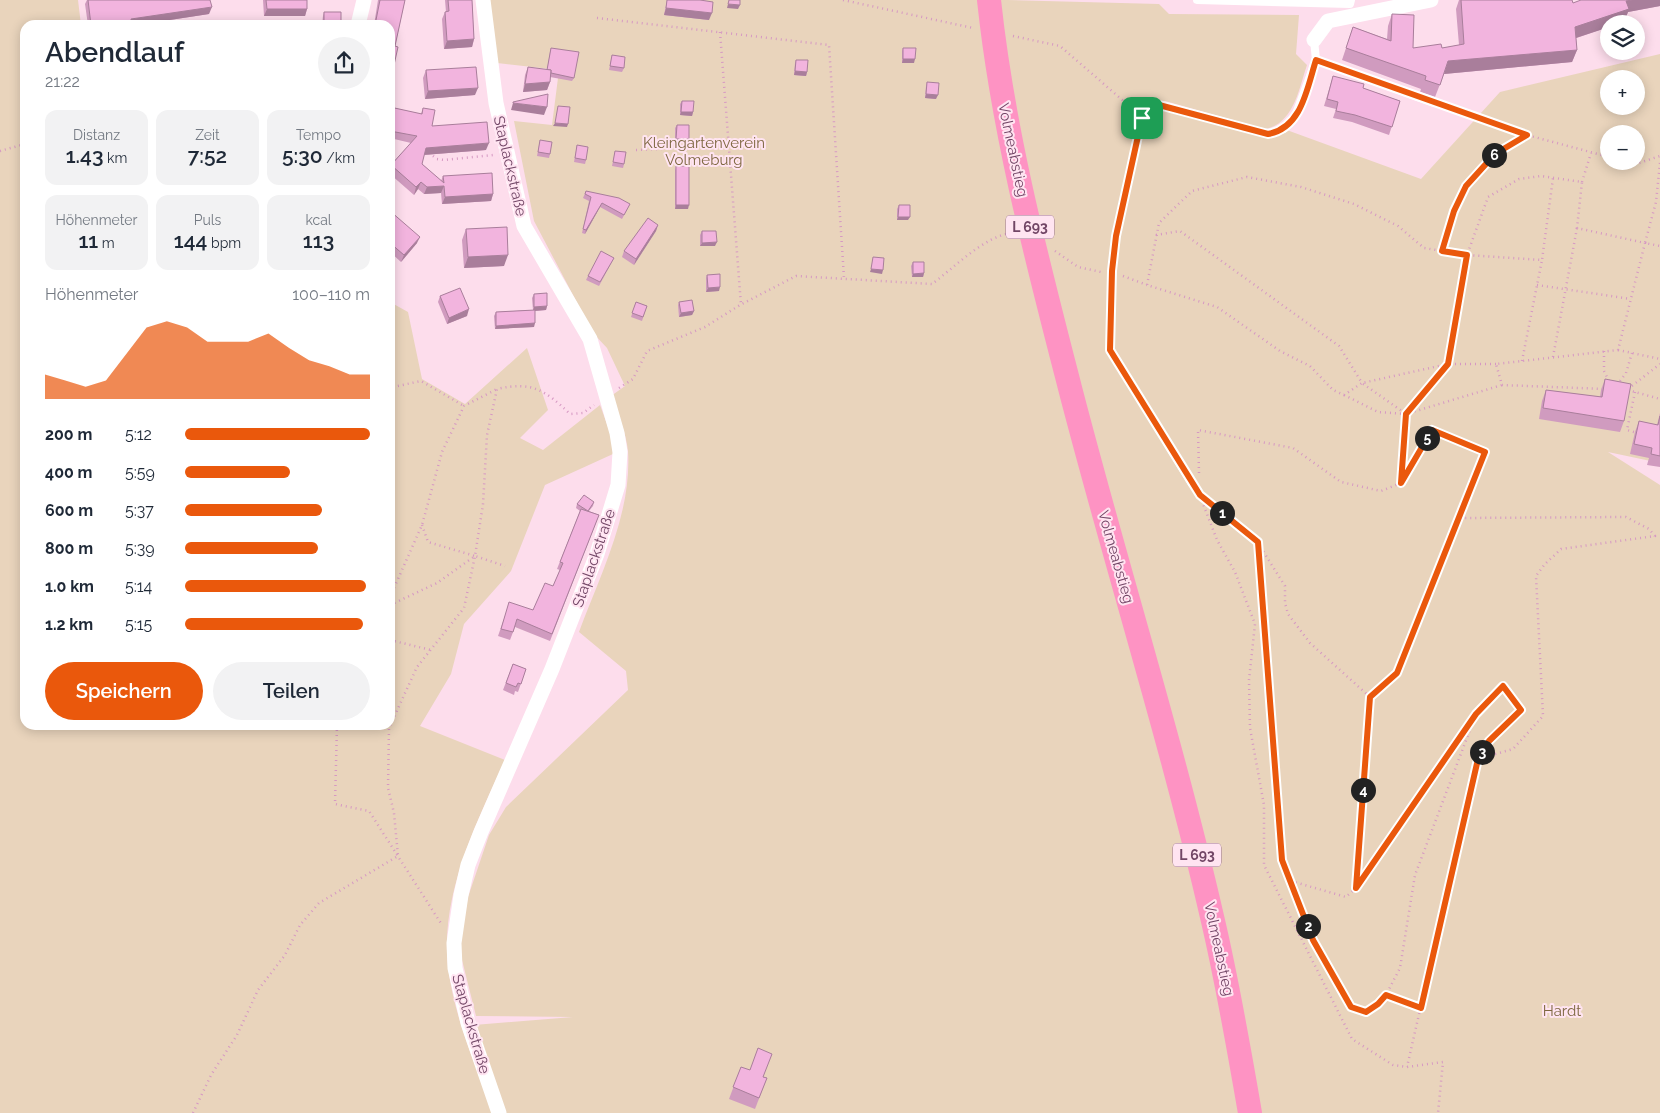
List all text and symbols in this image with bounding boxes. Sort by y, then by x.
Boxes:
map controls [1600,15,1645,170]
button: layers [1600,15,1645,60]
text: Abendlauf [45,36,184,69]
button: share [318,37,370,89]
button: + [1600,70,1645,115]
text: 21:22 [45,72,80,91]
pin [1121,97,1163,139]
street label: Volmeabstieg [994,101,1032,199]
icon: arrive [1128,104,1156,132]
street label: Staplackstraße [490,114,530,218]
button: − [1600,125,1645,170]
text: Distanz [73,127,120,143]
text: Zeit [195,127,220,143]
text: Tempo [296,127,341,143]
park label: Kleingartenverein Volmeburg [643,134,765,169]
pin: 6 [1482,142,1506,168]
text: 1.43 [66,143,103,168]
text: 7:52 [188,143,227,168]
text: 5:30 [282,143,323,168]
text: 6 [1490,147,1499,163]
text: km [103,150,127,166]
text: /km [323,150,355,166]
text: Höhenmeter [56,212,137,228]
text: Puls [194,212,221,228]
text: kcal [305,212,332,228]
road number: L 693 [1006,216,1054,238]
text: 11 [78,228,98,253]
text: 144 [174,228,207,253]
text: 113 [303,228,334,253]
text: m [98,235,115,251]
text: bpm [207,235,241,251]
text: Höhenmeter [45,285,139,304]
text: 100–110 m [292,285,370,304]
text: 200 m [45,425,92,444]
text: 5:12 [125,425,152,444]
pin: 5 [1414,426,1440,450]
text: 5 [1424,430,1431,446]
text: 400 m [45,463,93,482]
text: 5:59 [125,463,155,482]
pin: 1 [1210,500,1234,526]
text: 600 m [45,501,93,520]
text: 5:37 [125,501,154,520]
text: 1 [1219,505,1226,521]
street label: Staplackstraße [569,506,619,609]
street label: Volmeabstieg [1094,508,1138,606]
text: 800 m [45,539,93,558]
text: 5:39 [125,539,155,558]
text: 1.0 km [45,577,94,596]
text: 5:14 [125,577,152,596]
text: 1.2 km [45,615,93,634]
text: 5:15 [125,615,152,634]
button: Speichern [45,662,203,720]
button: Teilen [213,662,370,720]
pin: 3 [1470,740,1494,764]
text: 3 [1479,744,1486,760]
pin: 4 [1350,778,1376,802]
text: 4 [1360,782,1368,798]
road number: L 693 [1173,844,1221,866]
street label: Volmeabstieg [1200,900,1238,998]
pin: 2 [1296,914,1320,938]
text: 2 [1305,918,1312,934]
street label: Staplackstraße [448,972,494,1076]
park label: Hardt [1543,1002,1581,1020]

